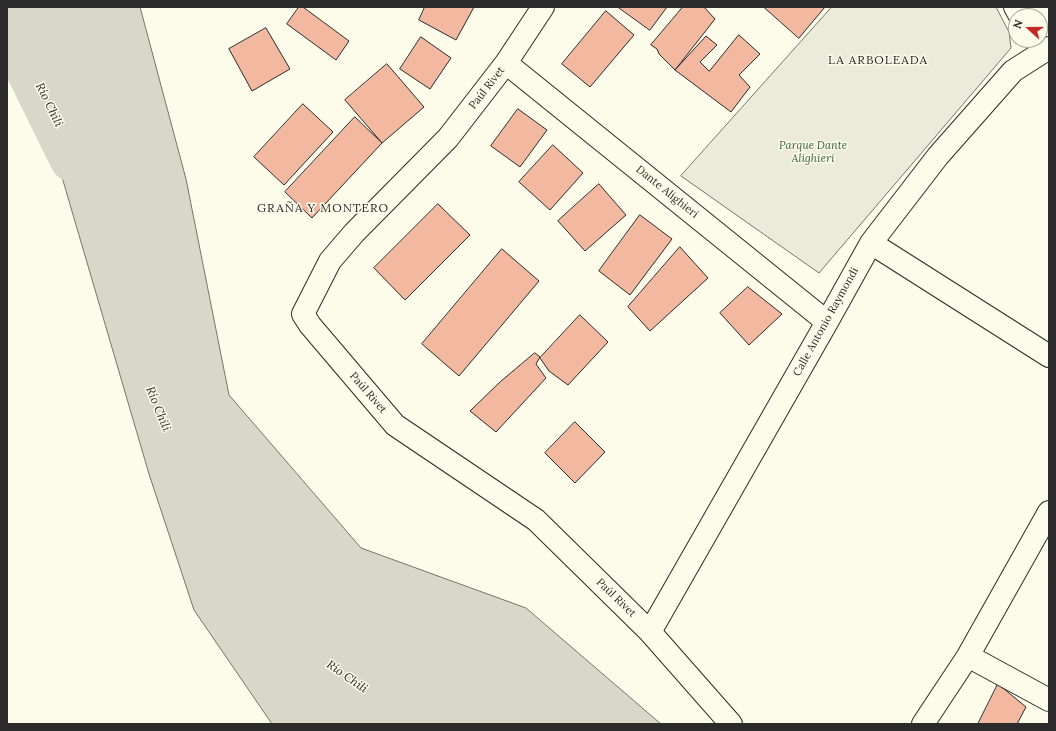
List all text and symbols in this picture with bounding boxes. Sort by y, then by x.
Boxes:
north arrow [1008,8,1048,48]
text: N [1010,18,1026,31]
district label: LA ARBOLEADA [828,54,928,68]
street label: Paúl Rivet [466,64,508,112]
water label: Río Chili [32,81,66,129]
park label: Parque Dante Alighieri [779,139,847,165]
street label: Dante Alighieri [633,163,701,221]
district label: GRAÑA Y MONTERO [257,202,389,216]
street label: Calle Antonio Raymondi [791,265,861,379]
street label: Paúl Rivet [347,370,389,416]
water label: Río Chili [143,384,173,434]
street label: Paúl Rivet [593,576,639,620]
water label: Río Chili [324,658,370,696]

